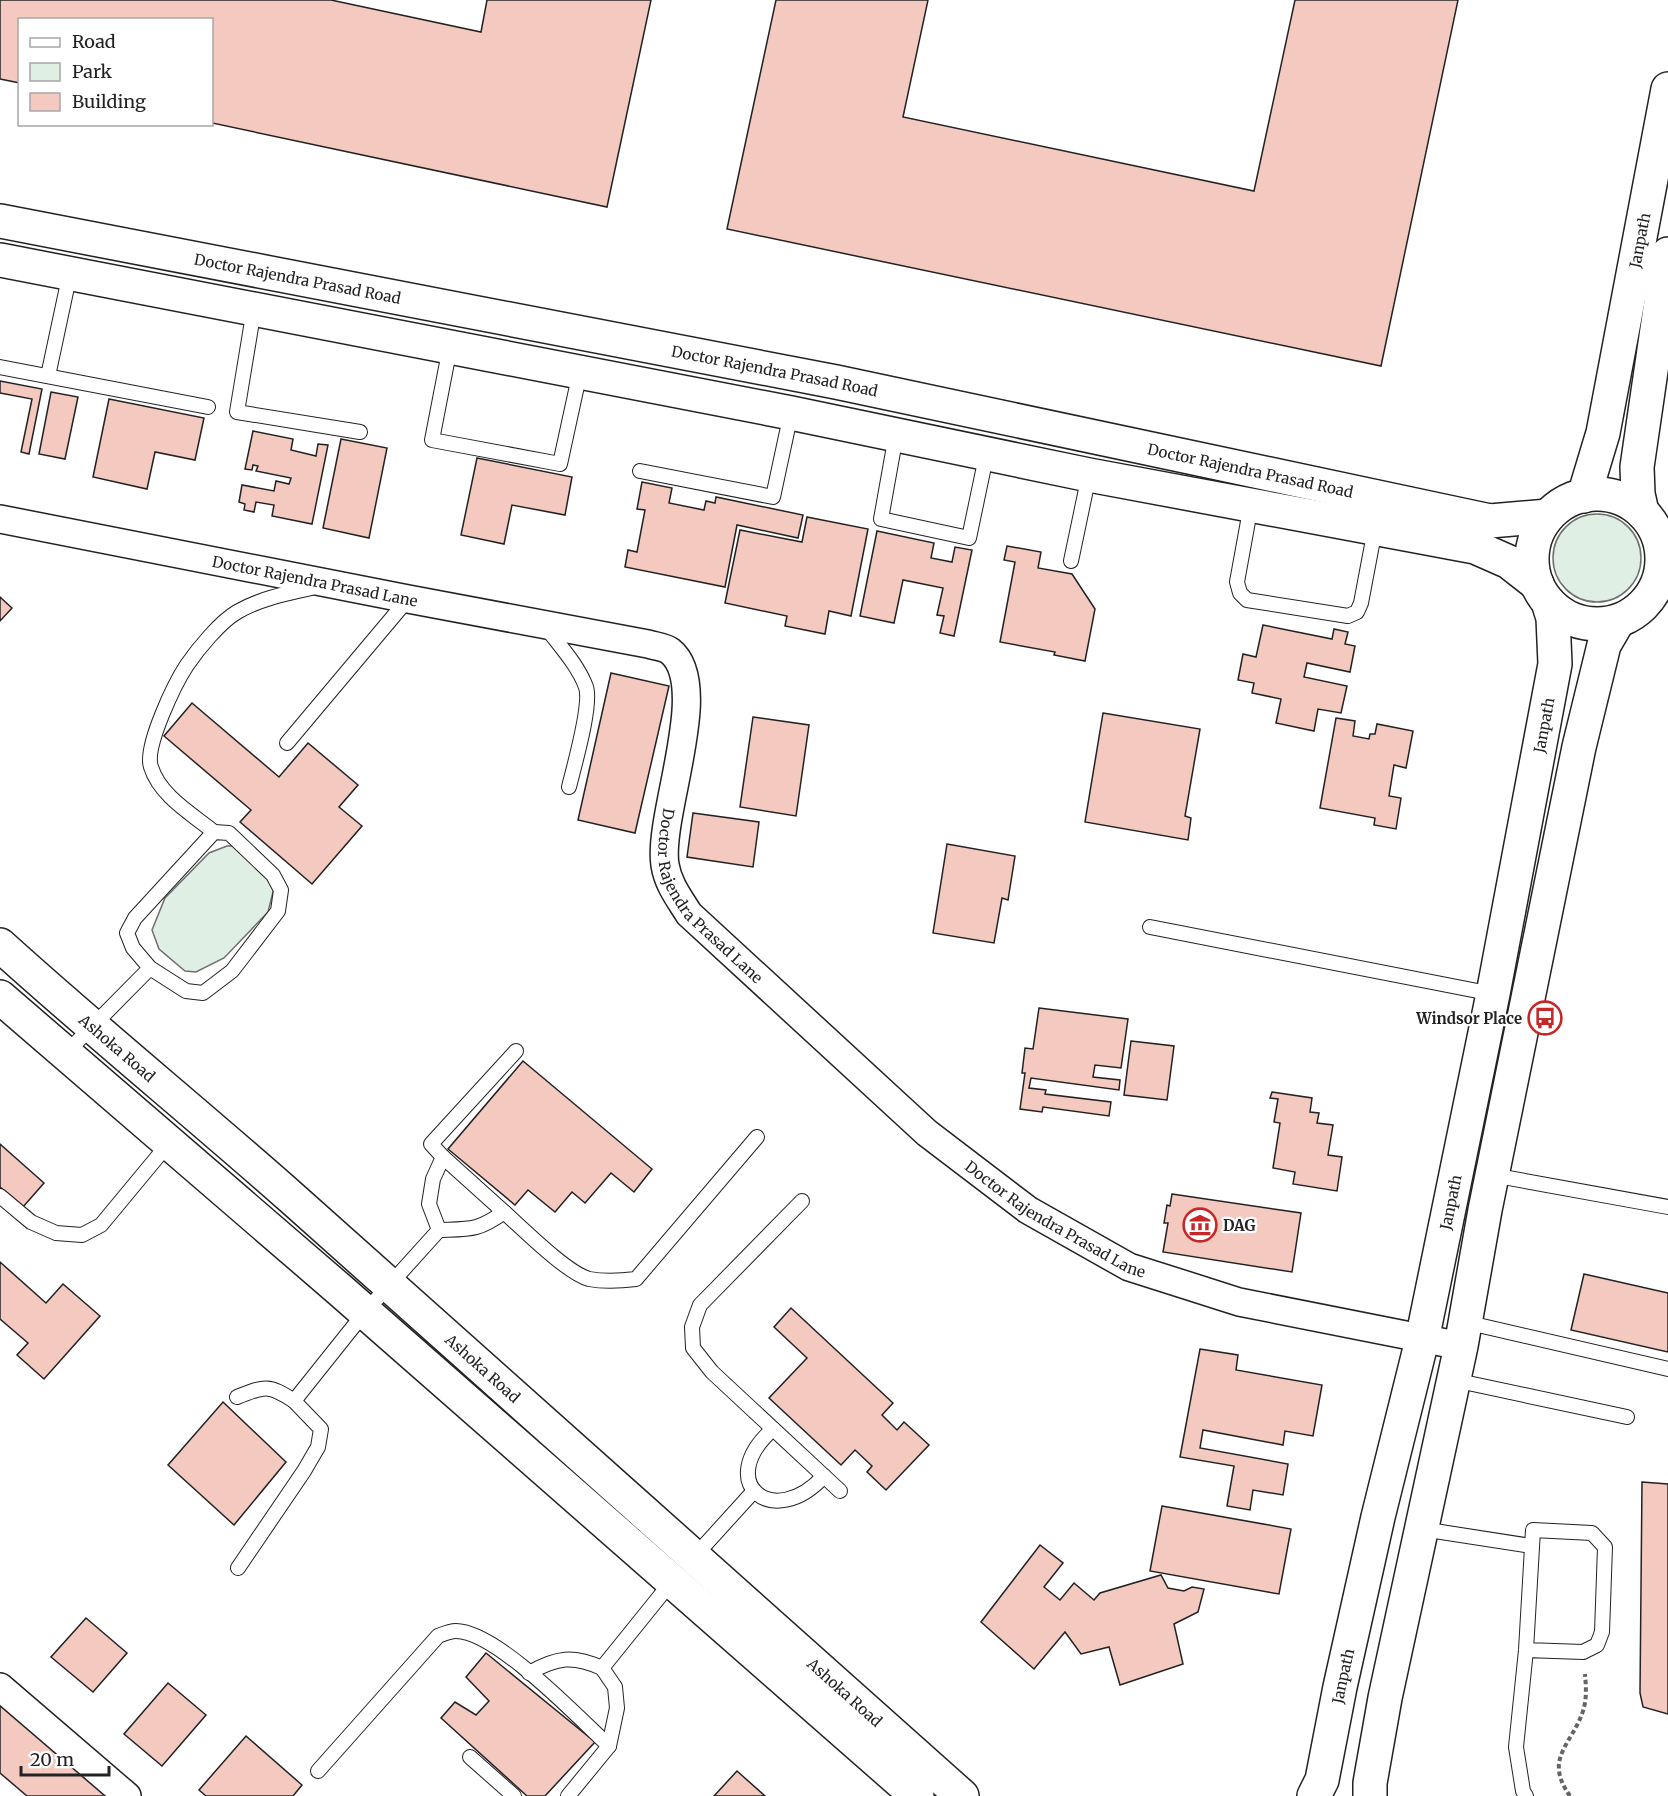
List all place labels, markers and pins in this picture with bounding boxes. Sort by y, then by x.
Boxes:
bus stop icon: Windsor Place [1527,1000,1563,1036]
place label: Windsor Place [1415,1009,1522,1028]
museum icon: DAG [1182,1207,1218,1243]
place label: DAG [1223,1216,1255,1235]

